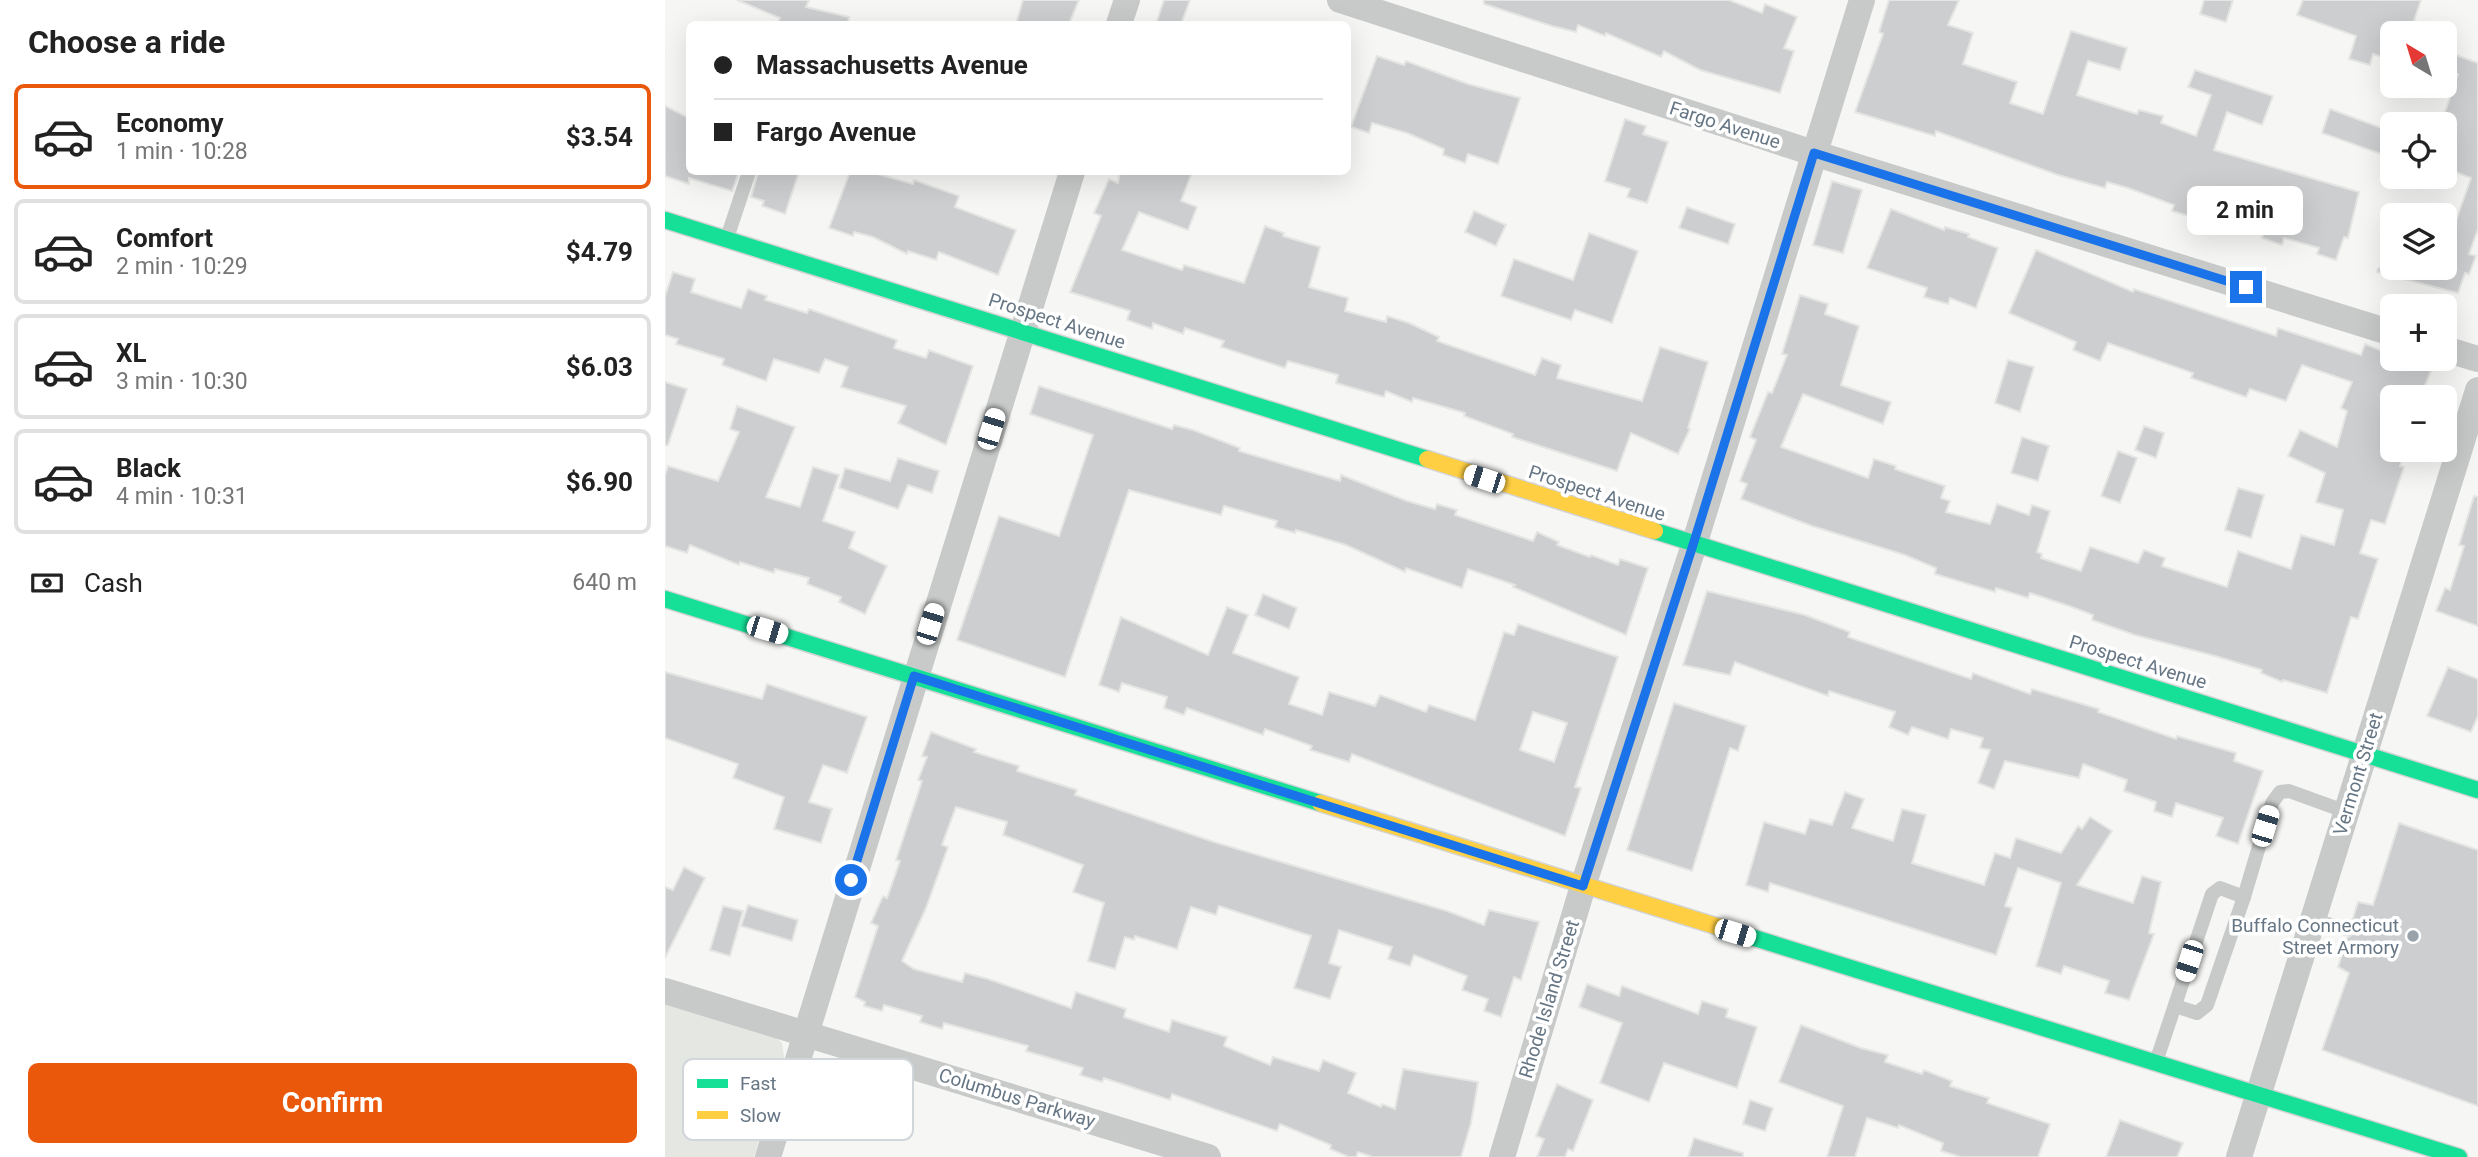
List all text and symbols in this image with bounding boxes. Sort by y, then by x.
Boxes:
north arrow [2380,21,2457,98]
map controls [2380,21,2457,462]
text: Choose a ride [28,23,225,61]
text: Massachusetts Avenue [756,50,1028,80]
street label: Fargo Avenue [1667,96,1783,154]
icon: car [32,105,95,168]
text: Economy [116,108,223,138]
button: locate [2380,112,2457,189]
text: Fargo Avenue [756,117,916,147]
text: $3.54 [566,122,633,152]
text: 1 min · 10:28 [116,138,248,165]
callout: 2 min [2188,186,2304,234]
text: 2 min [2216,197,2274,224]
button: layers [2380,203,2457,280]
icon: car [32,220,95,283]
text: Comfort [116,223,213,253]
text: $4.79 [566,237,633,267]
text: 2 min · 10:29 [116,253,248,280]
route end [2230,271,2262,303]
street label: Prospect Avenue [986,288,1128,354]
button: + [2380,294,2457,371]
icon: car [32,335,95,398]
text: XL [116,338,147,368]
text: $6.03 [566,352,633,382]
text: 3 min · 10:30 [116,368,248,395]
button: − [2380,385,2457,462]
car [975,406,1008,452]
icon: car [32,450,95,513]
text: Black [116,453,181,483]
street label: Prospect Avenue [1526,460,1668,526]
car [1461,463,1508,495]
text: $6.90 [566,467,633,497]
text: 4 min · 10:31 [116,483,248,510]
icon: cash [28,564,66,602]
text: Cash [84,568,143,598]
text: 640 m [572,569,637,596]
car [914,601,947,647]
car [744,614,791,646]
street label: Prospect Avenue [2066,630,2210,694]
street label: Vermont Street [2328,710,2388,838]
car [2249,803,2282,849]
route start [835,864,867,896]
place label: Buffalo Connecticut Street Armory [2231,914,2399,959]
street label: Rhode Island Street [1514,917,1584,1081]
car [1712,917,1759,949]
marker: Buffalo Connecticut Street Armory [2405,928,2421,944]
car [2173,938,2206,984]
legend [683,1059,913,1140]
button: Confirm [28,1063,637,1143]
street label: Columbus Parkway [936,1063,1098,1133]
text: Fast [740,1072,777,1095]
text: Slow [740,1104,781,1127]

